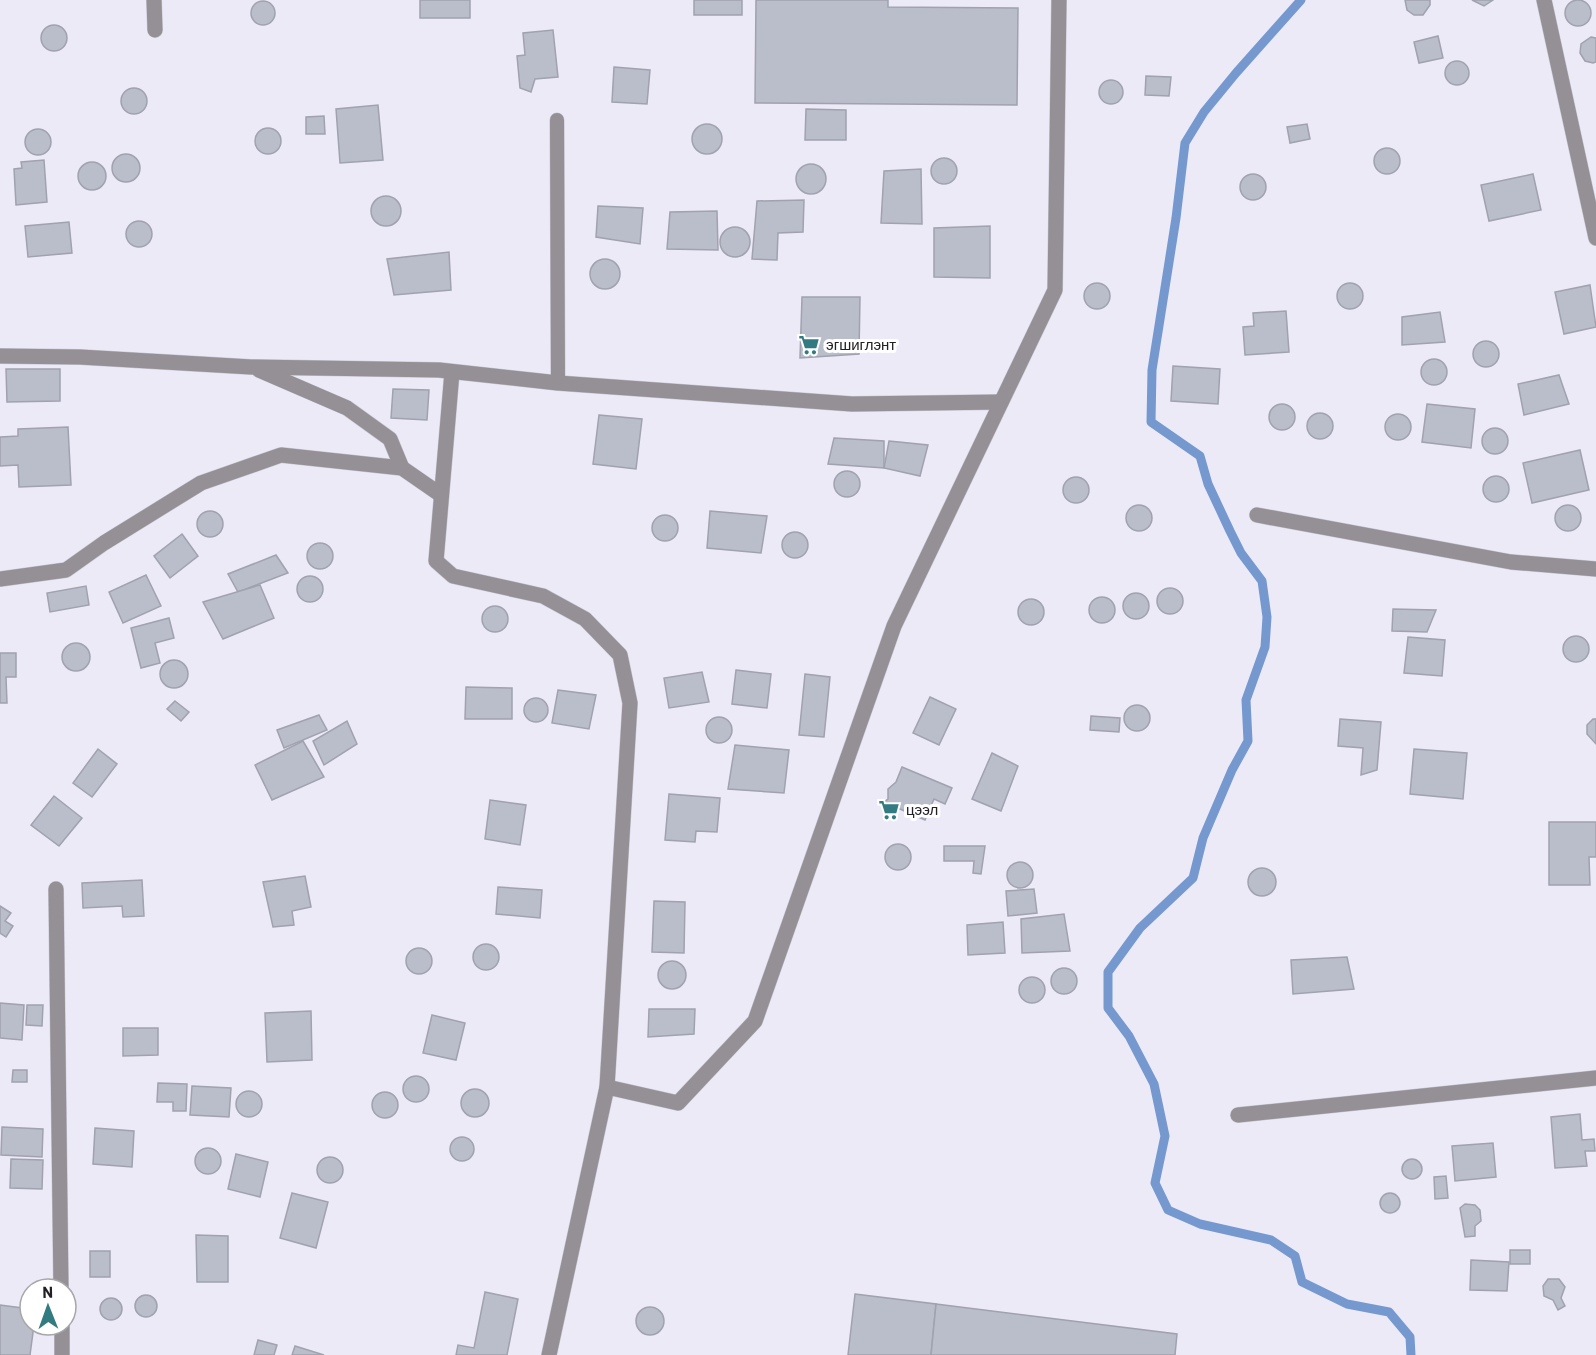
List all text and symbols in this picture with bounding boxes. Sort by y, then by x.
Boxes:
supermarket icon: эгшиглэнт [797,333,821,357]
place label: эгшиглэнт [826,335,896,353]
supermarket icon: цээл [877,798,901,822]
place label: цээл [906,800,938,818]
north arrow [18,1277,78,1337]
text: N [42,1282,53,1301]

